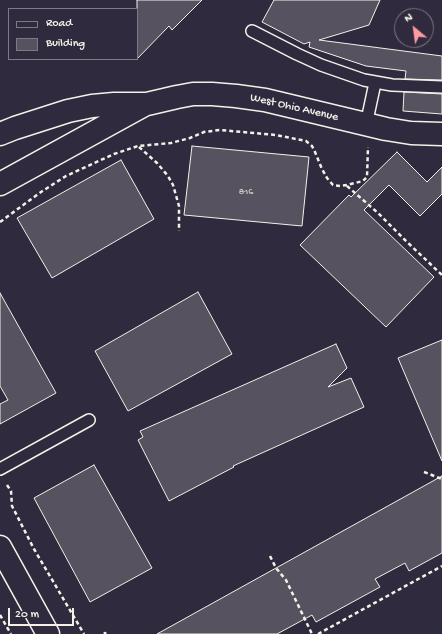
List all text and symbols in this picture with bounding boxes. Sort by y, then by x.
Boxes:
legend [8,8,138,60]
north arrow [394,8,434,48]
text: N [403,11,415,25]
text: Road [46,17,72,31]
text: Building [46,37,85,51]
street label: West Ohio Avenue [249,91,339,125]
house number: 816 [239,186,253,198]
scale bar [10,600,76,626]
text: 20 m [15,608,39,622]

